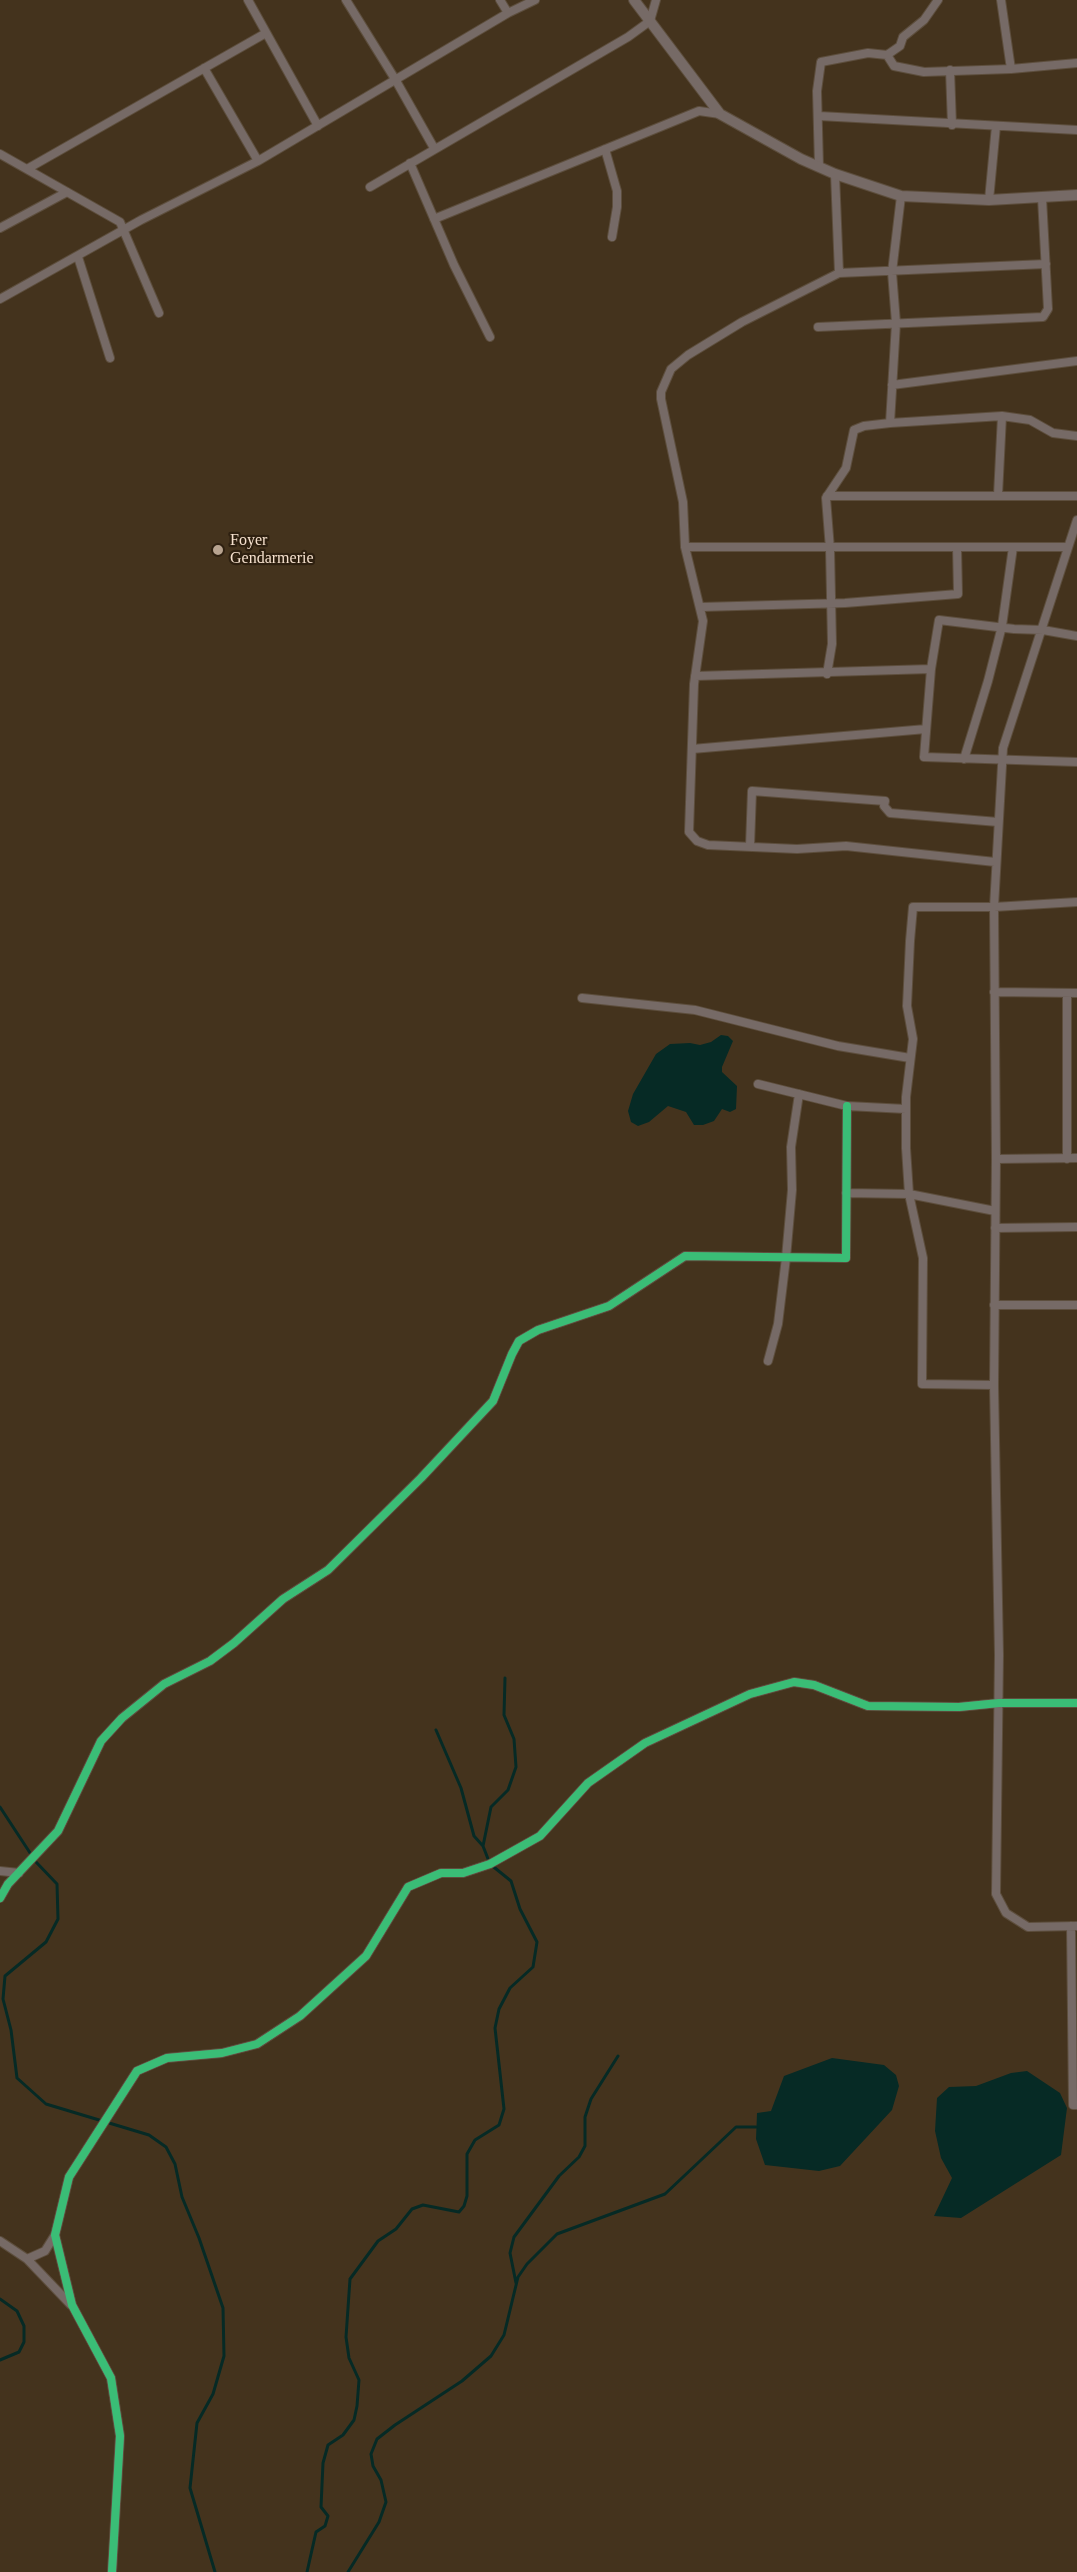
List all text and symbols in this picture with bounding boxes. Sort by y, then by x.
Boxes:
place label: Foyer Gendarmerie [230,531,314,569]
marker: Foyer Gendarmerie [211,543,225,557]

